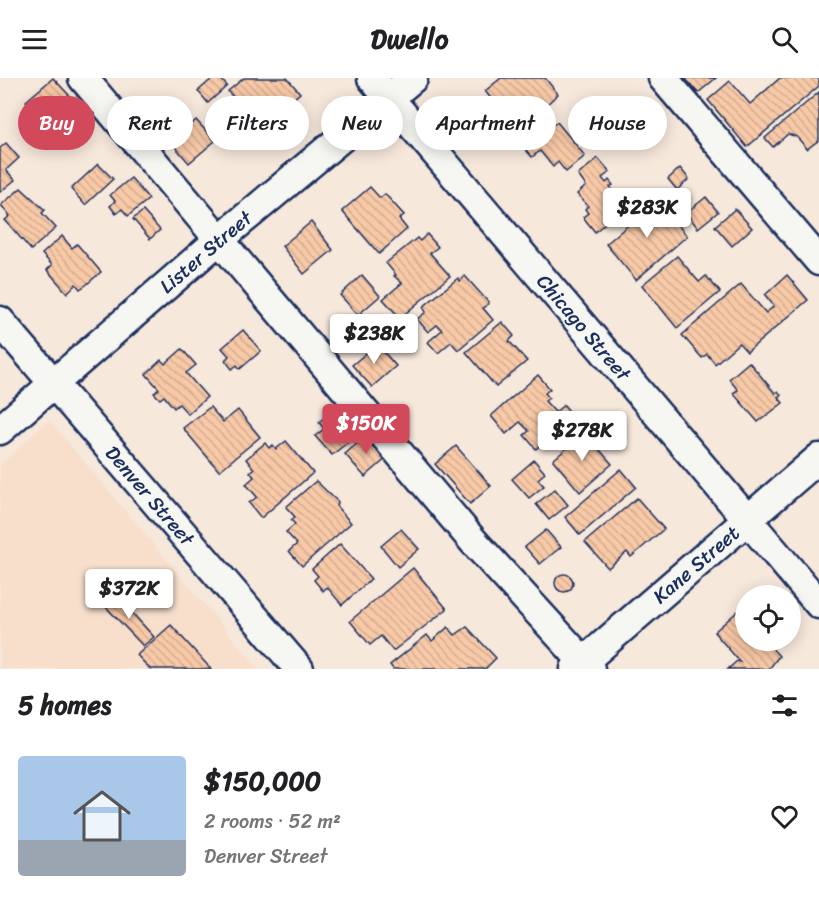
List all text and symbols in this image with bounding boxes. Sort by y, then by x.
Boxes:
text: Dwello [371,15,448,63]
icon: menu [18,23,51,56]
icon: search [768,23,801,56]
chip: Buy [18,96,95,150]
chip: Rent [107,96,193,150]
chip: Filters [205,96,309,150]
chip: New [321,96,403,150]
chip: Apartment [415,96,556,150]
chip: House [568,96,667,150]
pin: $283K [605,188,689,239]
text: $283K [617,190,677,225]
street label: Lister Street [151,201,261,302]
street label: Chicago Street [528,266,640,389]
pin: $238K [332,314,416,365]
text: $238K [344,316,404,351]
pin: $150K [324,404,408,455]
text: $150K [336,406,396,441]
pin: $278K [540,411,624,462]
text: $278K [552,413,612,448]
street label: Denver Street [96,437,204,554]
street label: Kane Street [644,516,748,612]
pin: $372K [87,569,171,620]
text: $372K [99,571,159,606]
map controls [735,585,801,651]
button: locate [735,585,801,651]
text: 5 homes [18,682,111,728]
icon: filters [768,689,801,722]
text: $150,000 [204,758,321,804]
icon: home [66,780,138,852]
icon: heart [768,800,801,833]
text: 2 rooms · 52 m² [204,804,341,839]
text: Denver Street [204,839,327,874]

